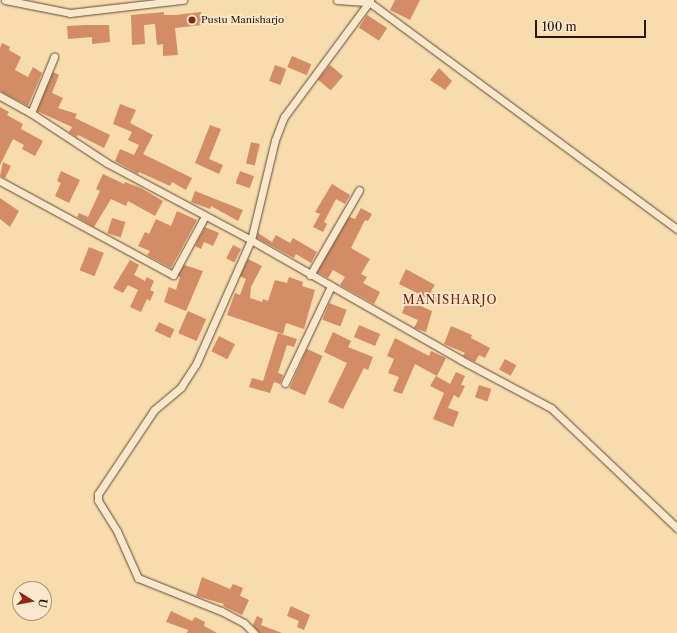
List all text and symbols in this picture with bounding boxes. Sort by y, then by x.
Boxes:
scale bar [537,12,648,38]
marker: Pustu Manisharjo [186,14,198,26]
place label: Pustu Manisharjo [201,14,284,26]
text: 100 m [542,19,577,34]
district label: MANISHARJO [403,293,497,307]
north arrow [12,581,52,621]
text: U [35,597,51,609]

